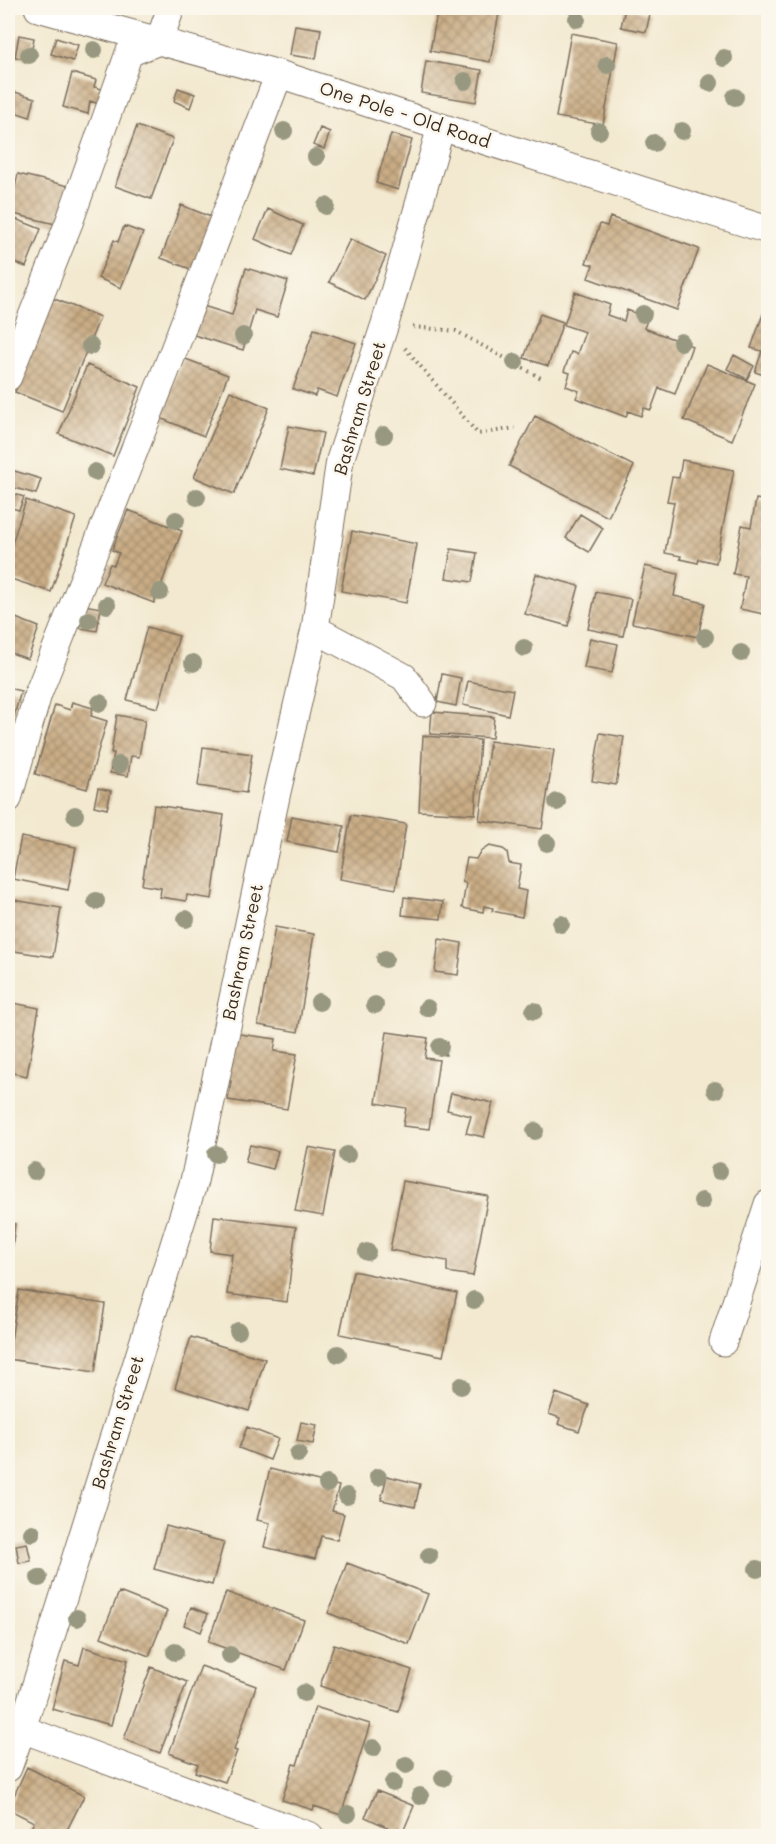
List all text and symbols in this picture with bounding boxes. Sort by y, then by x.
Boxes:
street label: One Pole - Old Road [317,75,494,153]
street label: Bashram Street [327,338,391,478]
street label: Bashram Street [216,881,268,1022]
street label: Bashram Street [85,1352,149,1492]

